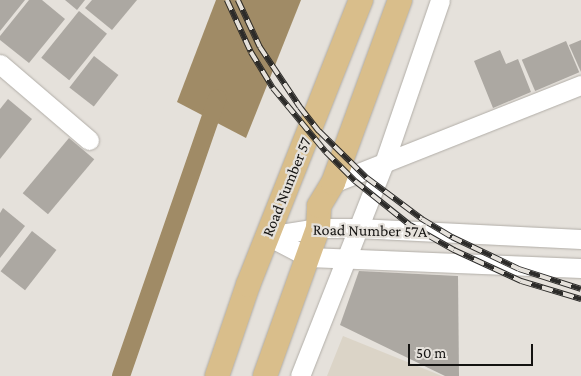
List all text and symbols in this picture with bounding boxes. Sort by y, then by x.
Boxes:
street label: Road Number 57 [258,134,316,240]
street label: Road Number 57A [313,220,427,242]
scale bar [411,334,536,366]
text: 50 m [416,345,446,361]

